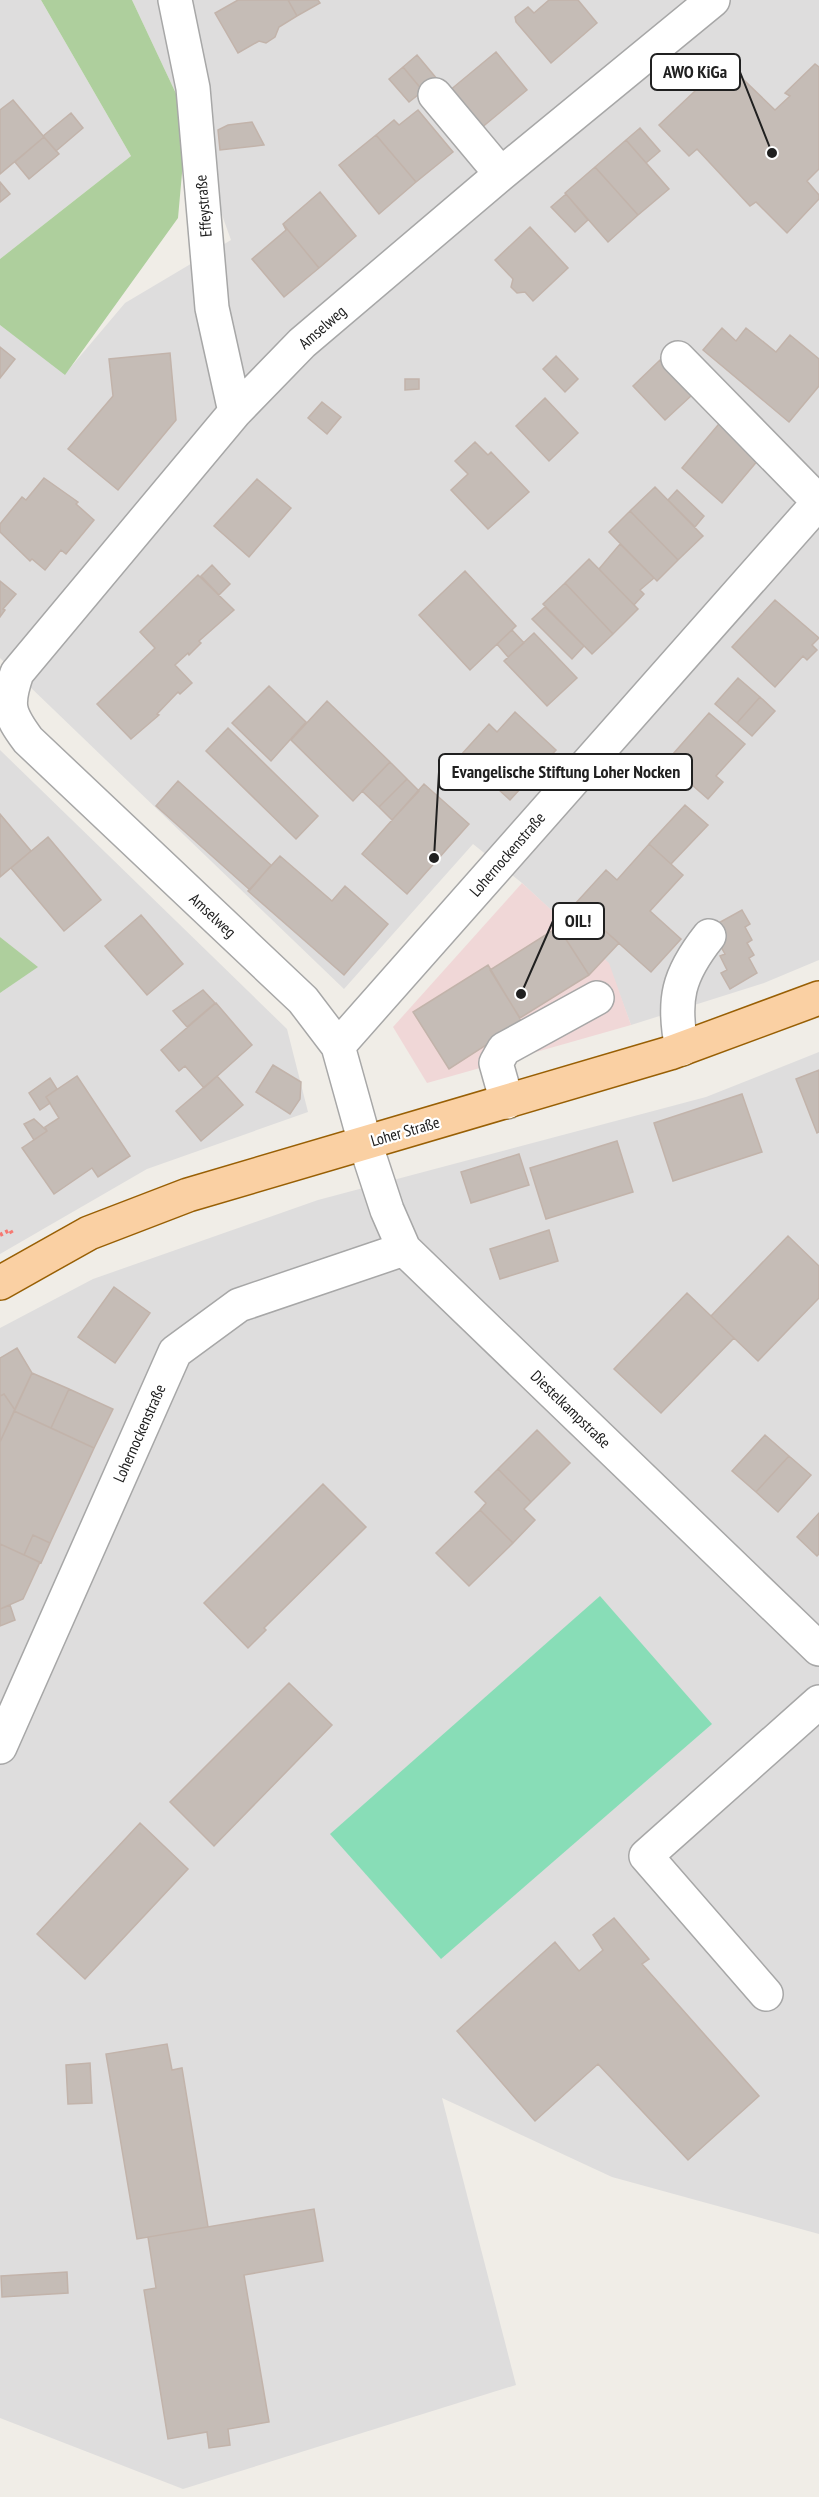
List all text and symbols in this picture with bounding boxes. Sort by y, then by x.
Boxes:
callout: AWO KiGa [651,54,740,90]
text: AWO KiGa [662,60,727,83]
street label: Effeystraße [190,174,216,238]
street label: Amselweg [294,301,350,353]
callout: Evangelische Stiftung Loher Nocken [439,754,692,790]
text: Evangelische Stiftung Loher Nocken [452,760,680,783]
street label: Lohernockenstraße [465,808,549,900]
street label: Amselweg [186,888,240,942]
callout: OIL! [553,903,604,939]
text: OIL! [565,909,591,932]
street label: Loher Straße [368,1112,442,1150]
street label: Diestelkampstraße [527,1366,615,1452]
street label: Lohernockenstraße [108,1381,170,1485]

